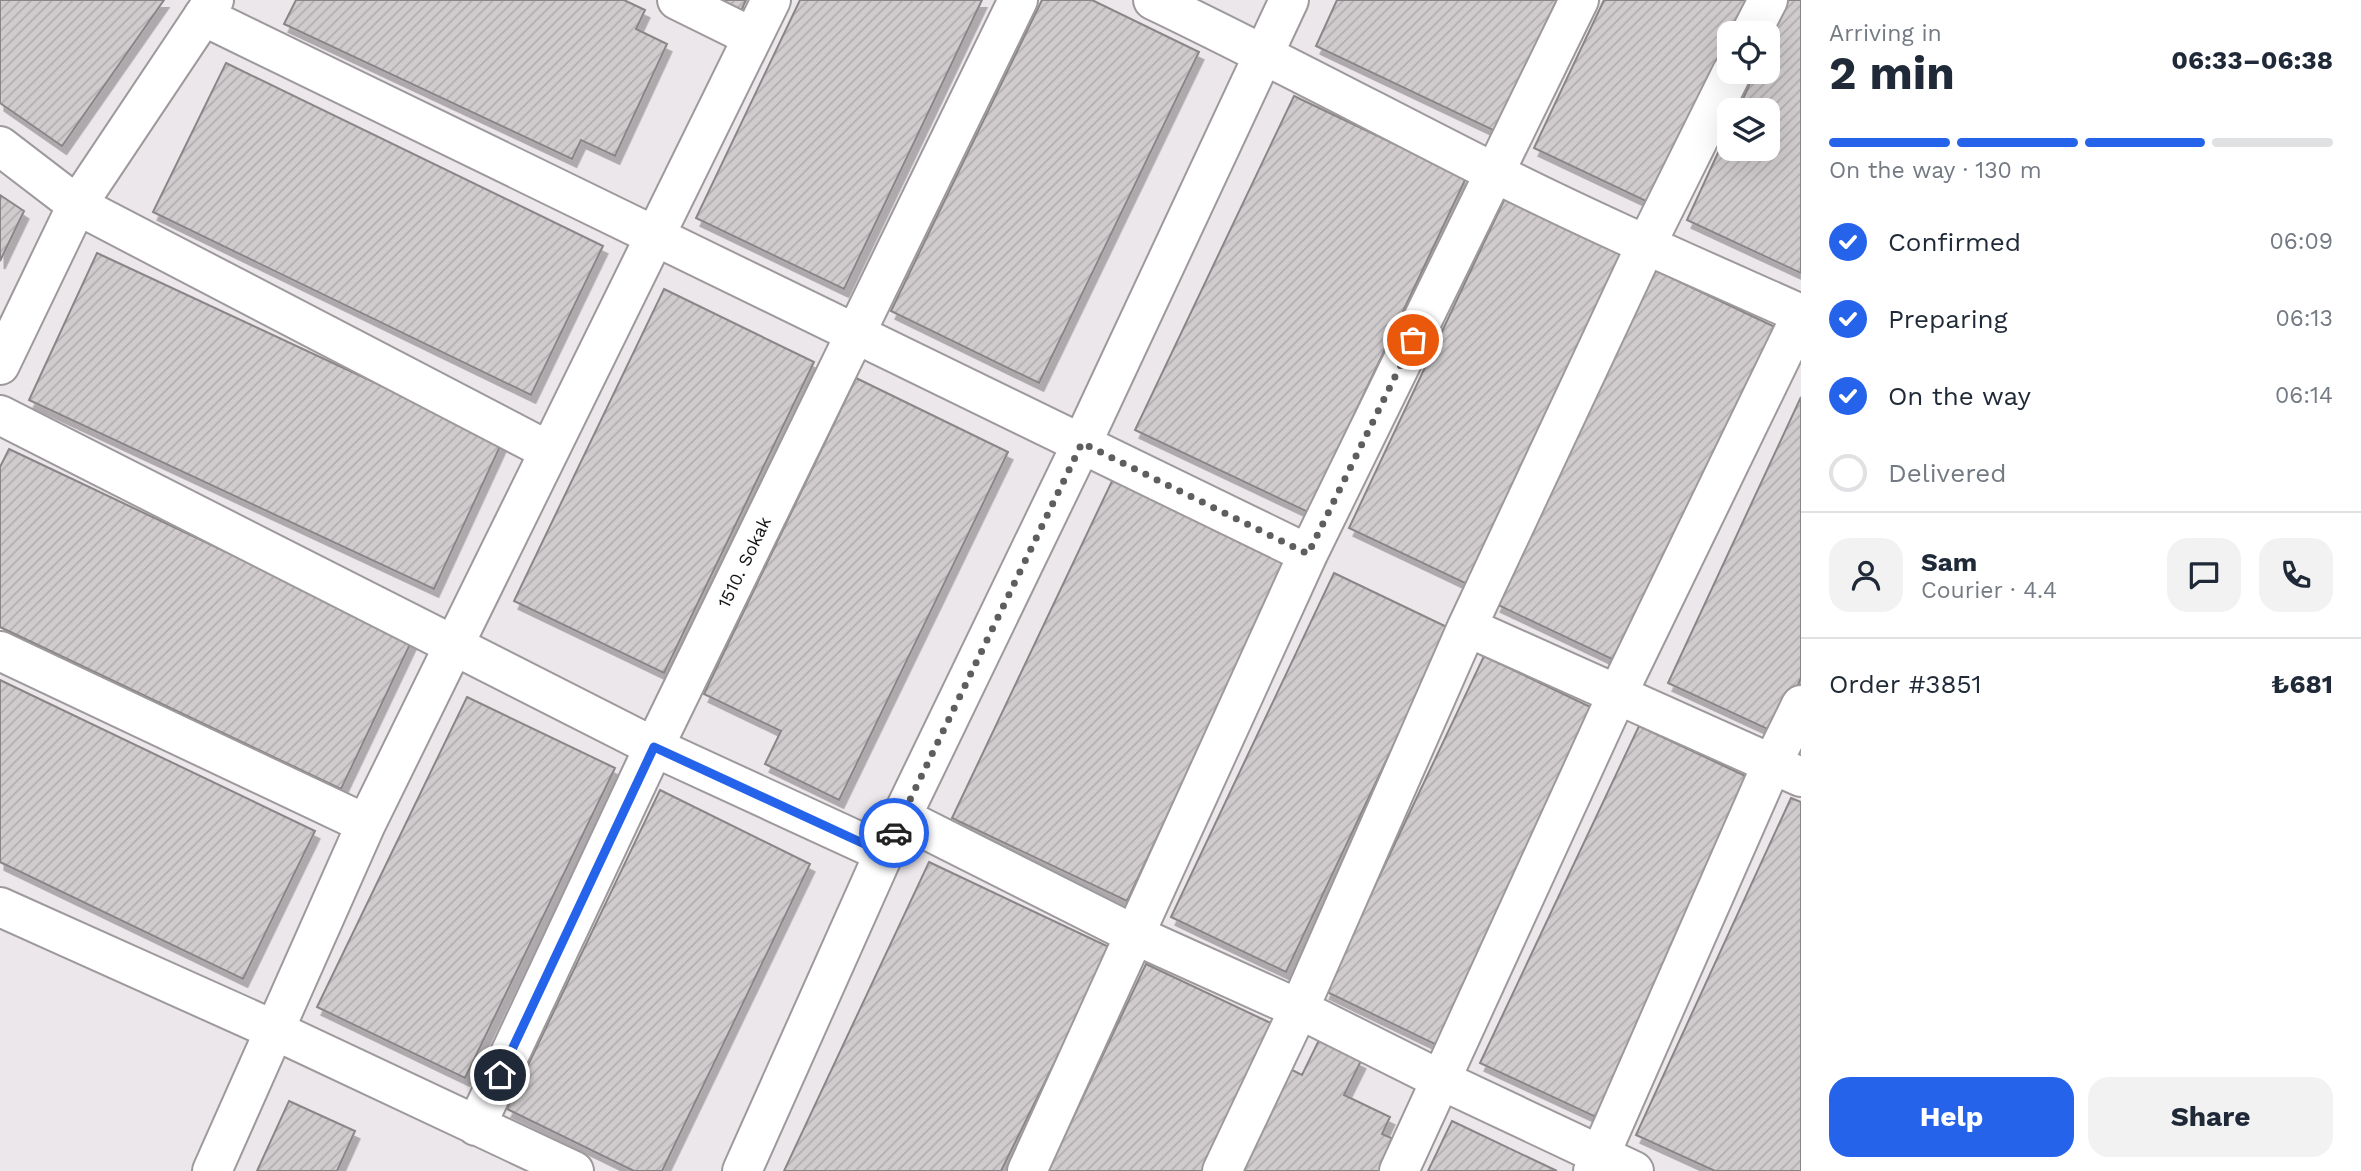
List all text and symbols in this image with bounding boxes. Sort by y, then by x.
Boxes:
text: Arriving in [1829,20,1942,47]
map controls [1717,21,1780,161]
button: locate [1717,21,1780,84]
text: 06:33–06:38 [2171,45,2333,75]
text: 2 min [1829,46,1955,100]
button: layers [1717,98,1780,161]
text: On the way · 130 m [1829,157,2042,184]
icon: check [1829,223,1867,261]
text: Confirmed [1888,227,2021,257]
text: 06:09 [2269,228,2333,255]
icon: check [1829,300,1867,338]
text: Preparing [1888,304,2008,334]
text: 06:13 [2276,305,2333,332]
pin [1383,310,1443,370]
icon: bag [1394,321,1432,359]
icon: check [1829,377,1867,415]
text: On the way [1888,381,2031,411]
text: 06:14 [2275,382,2333,409]
text: Delivered [1888,458,2007,488]
street label: 1510. Sokak [713,513,775,611]
button: person [1829,538,1903,612]
button: chat [2167,538,2241,612]
button: phone [2259,538,2333,612]
text: Sam [1921,547,1977,577]
text: Courier · 4.4 [1921,577,2057,604]
text: Order #3851 [1829,669,1982,699]
text: ₺681 [2271,669,2333,699]
courier [859,798,929,868]
icon: car [875,814,913,852]
pin [470,1045,530,1105]
icon: home [481,1056,519,1094]
button: Help [1829,1077,2074,1157]
button: Share [2088,1077,2333,1157]

